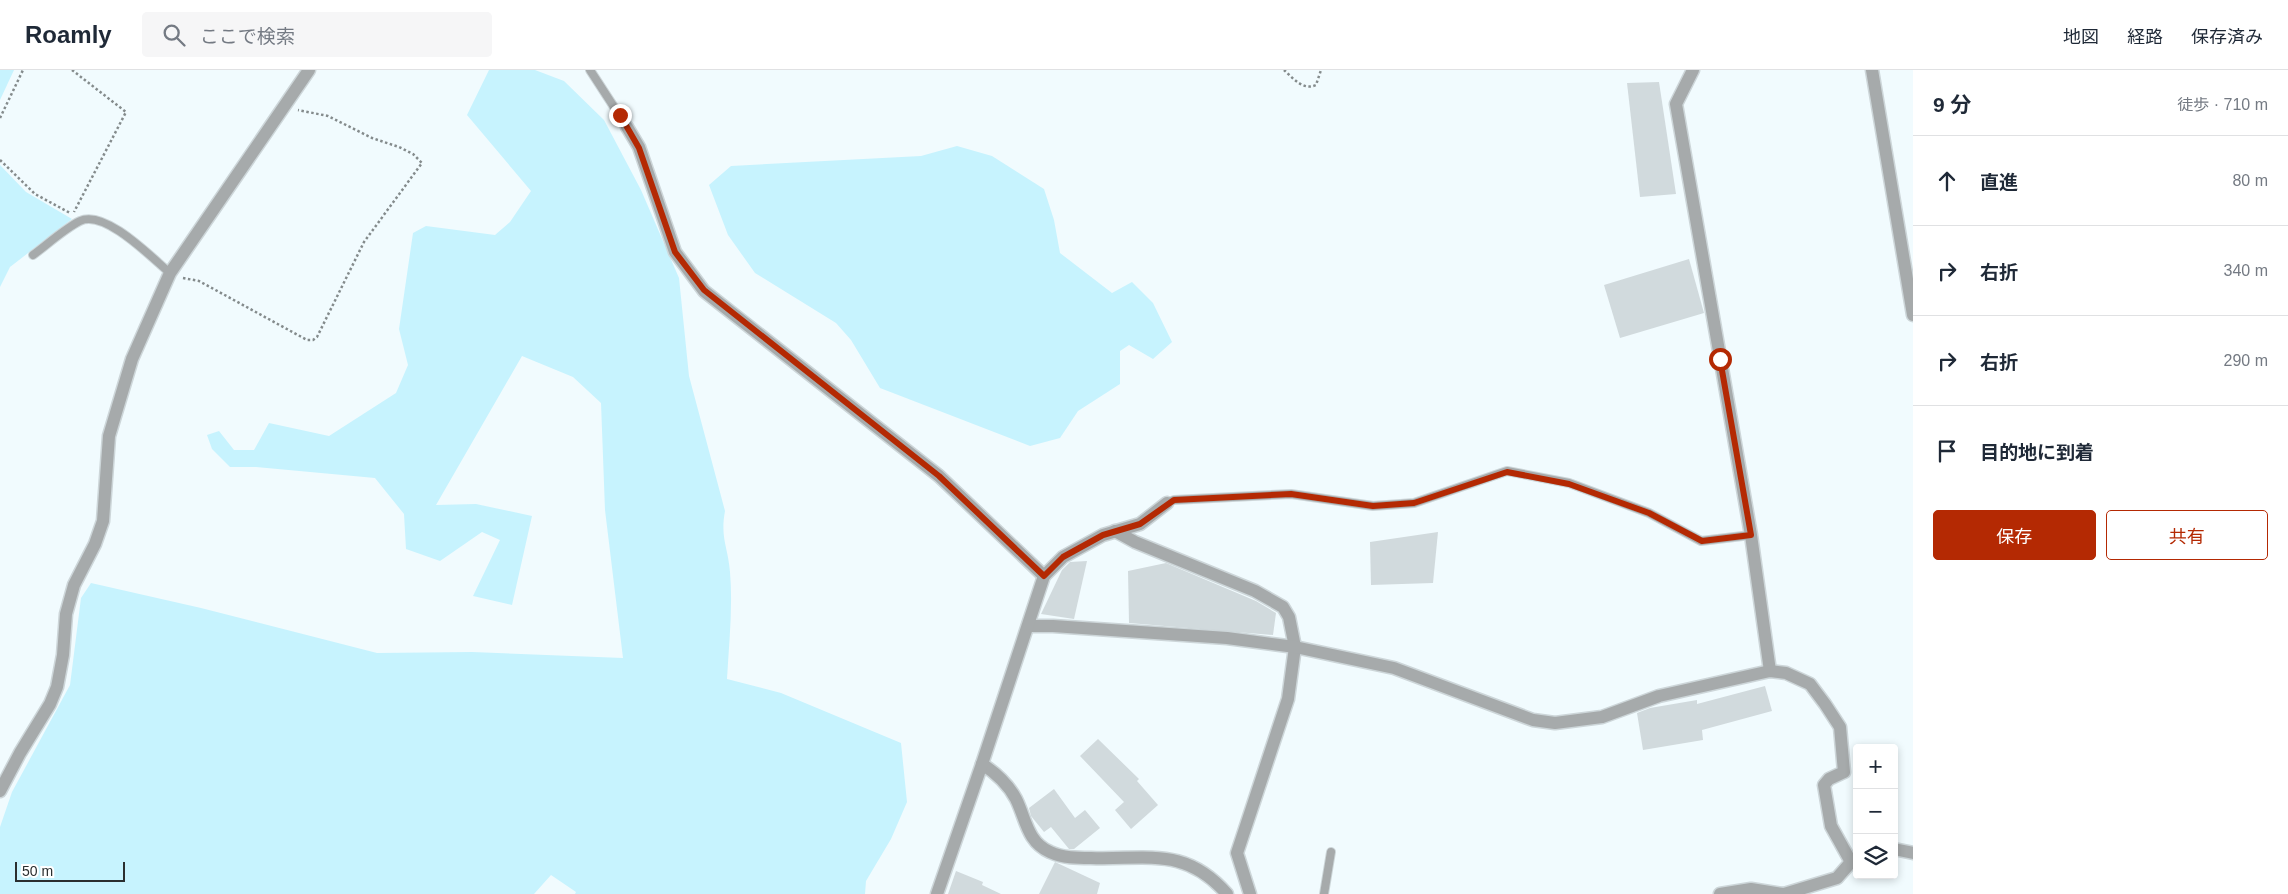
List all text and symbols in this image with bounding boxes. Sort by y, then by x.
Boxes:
search box [142,12,492,57]
text: Roamly [25,21,112,48]
icon: search [160,21,188,49]
text: ここで検索 [200,26,295,47]
text: 地図 [2063,27,2099,47]
text: 経路 [2127,27,2163,47]
text: 保存済み [2191,27,2263,47]
text: 9 分 [1933,93,1972,116]
text: 徒歩 · 710 m [2177,96,2268,113]
route end [609,104,632,127]
icon: ahead [1933,167,1961,195]
text: 直進 [1980,172,2018,193]
text: 80 m [2232,172,2268,189]
icon: right [1933,257,1961,285]
text: 右折 [1980,262,2018,283]
text: 340 m [2224,262,2268,279]
icon: right [1933,347,1961,375]
route start [1709,348,1732,371]
text: 右折 [1980,352,2018,373]
text: 290 m [2224,352,2268,369]
icon: arrive [1933,437,1961,465]
text: 目的地に到着 [1980,442,2094,463]
button: 保存 [1933,510,2096,560]
button: 共有 [2106,510,2268,560]
map controls [1853,744,1898,879]
button: + [1853,744,1898,789]
button: − [1853,789,1898,834]
button: layers [1853,834,1898,879]
scale bar [15,859,125,882]
text: 50 m [22,863,53,879]

